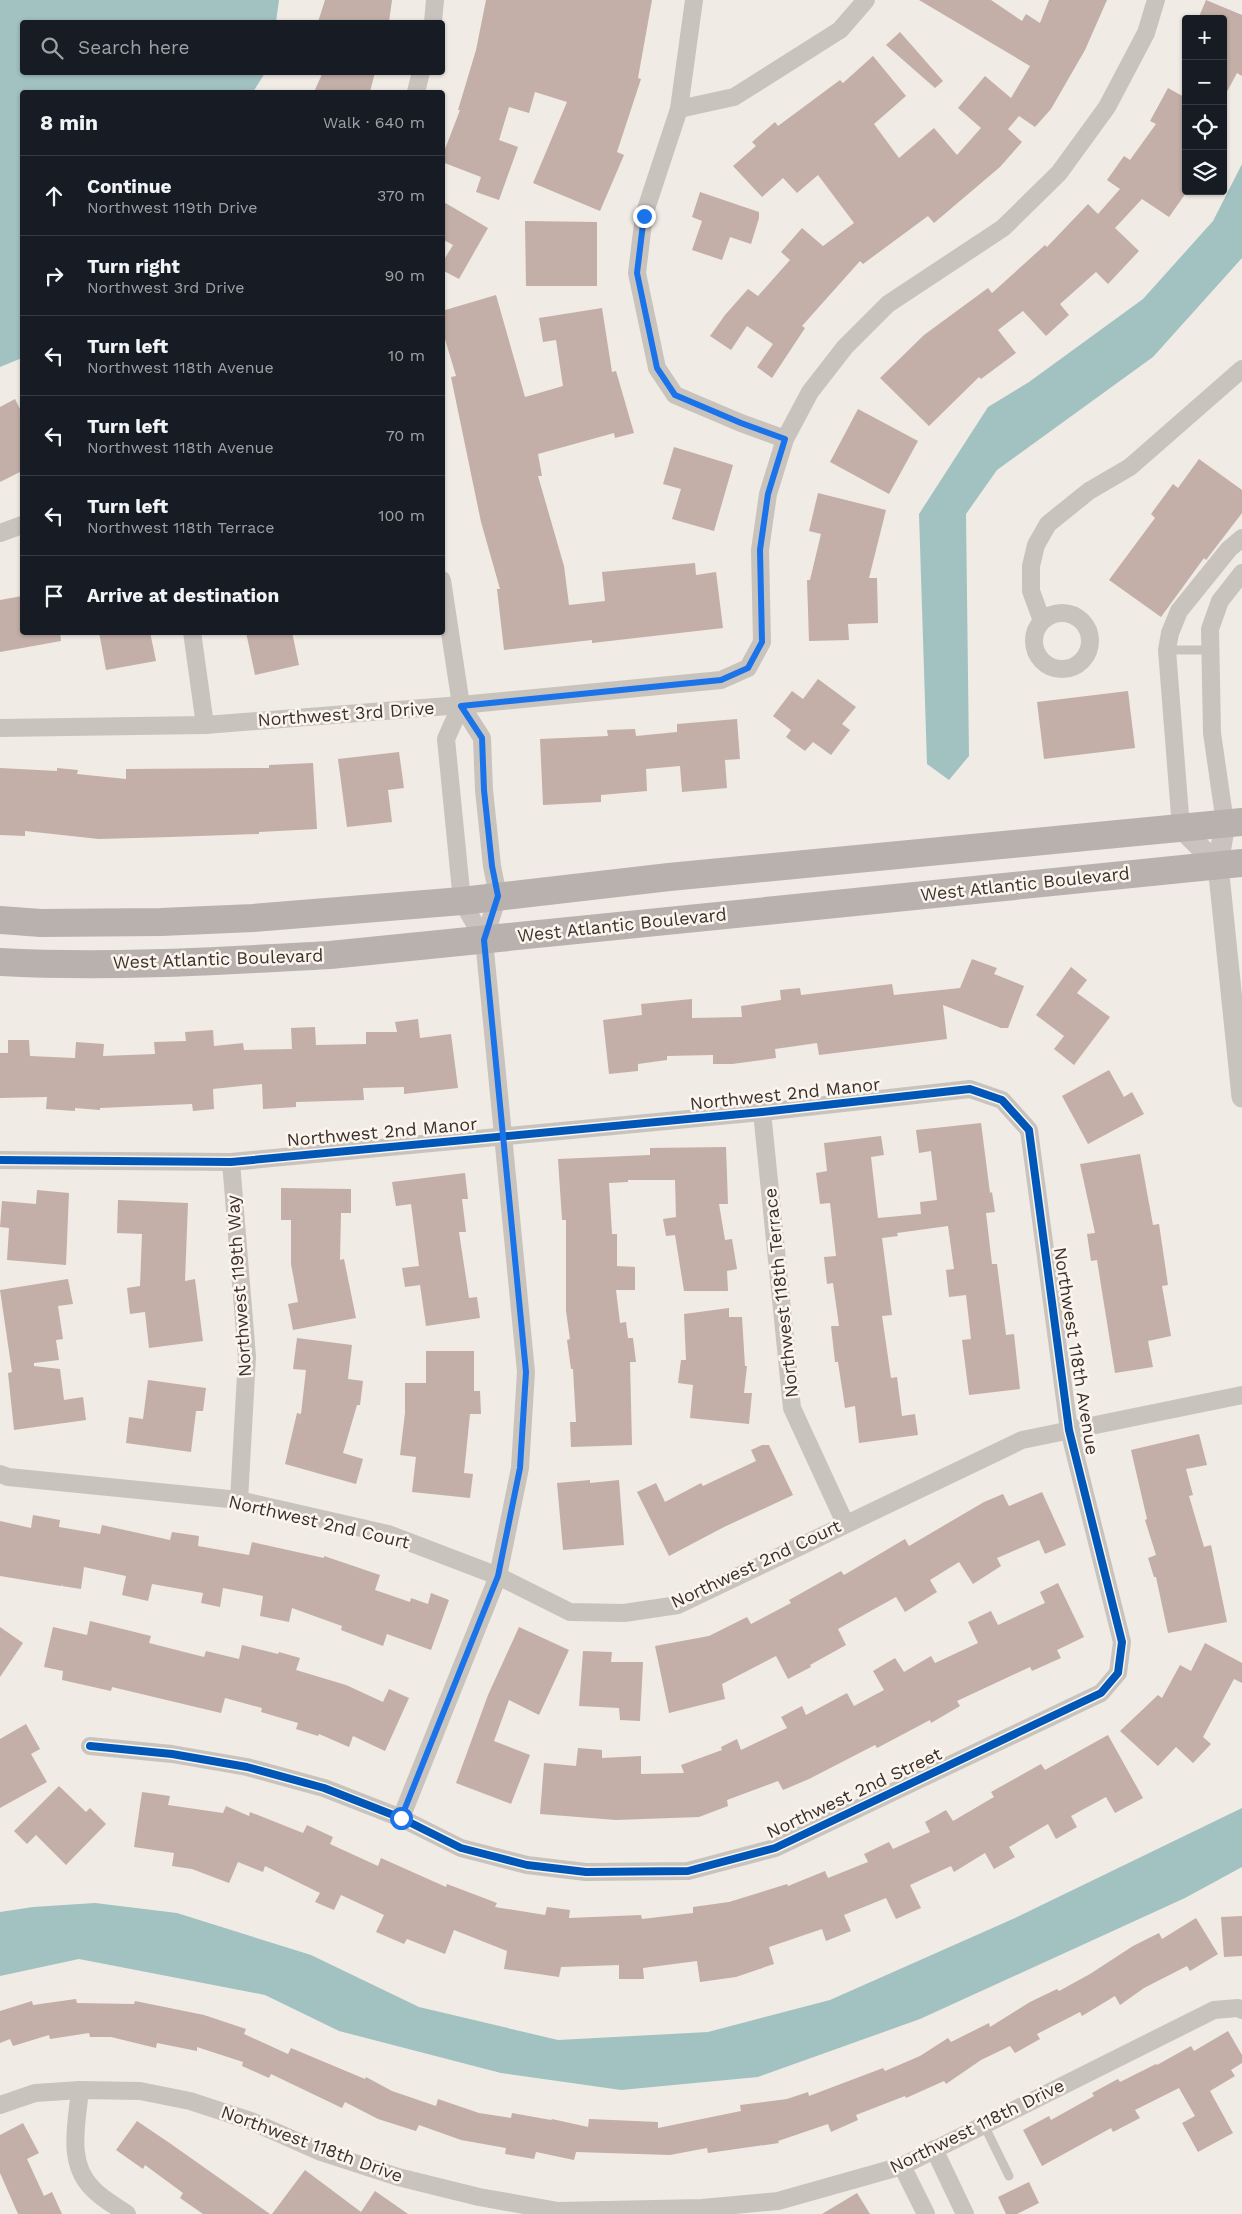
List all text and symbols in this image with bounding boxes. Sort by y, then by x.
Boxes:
map controls [1182,15,1227,195]
button: + [1182,15,1227,60]
search box [20,20,445,75]
icon: search [38,34,66,62]
text: Search here [78,36,189,59]
button: − [1182,60,1227,105]
button: locate [1182,105,1227,150]
text: 8 min [40,110,98,135]
text: Walk · 640 m [323,113,425,132]
button: layers [1182,150,1227,195]
text: Continue [87,175,171,198]
icon: ahead [40,182,68,210]
text: 370 m [377,186,425,205]
text: Northwest 119th Drive [87,198,258,217]
route end [633,205,656,228]
text: Turn right [87,255,180,278]
icon: right [40,262,68,290]
text: 90 m [384,266,425,285]
text: Northwest 3rd Drive [87,278,245,297]
text: Turn left [87,335,168,358]
icon: left [40,342,68,370]
text: 10 m [388,346,425,365]
text: Northwest 118th Avenue [87,358,274,377]
text: Turn left [87,415,168,438]
icon: left [40,422,68,450]
text: 70 m [386,426,425,445]
text: Northwest 118th Avenue [87,438,274,457]
text: Turn left [87,495,168,518]
icon: left [40,502,68,530]
text: 100 m [378,506,425,525]
text: Northwest 118th Terrace [87,518,275,537]
icon: arrive [40,582,68,610]
text: Arrive at destination [87,584,279,607]
street label: Northwest 3rd Drive [257,697,435,730]
street label: West Atlantic Boulevard [919,862,1131,905]
street label: West Atlantic Boulevard [516,903,728,946]
street label: West Atlantic Boulevard [112,944,324,973]
street label: Northwest 2nd Manor [689,1073,881,1114]
street label: Northwest 2nd Manor [286,1113,478,1150]
street label: Northwest 118th Terrace [759,1187,802,1399]
street label: Northwest 119th Way [222,1194,255,1378]
street label: Northwest 118th Avenue [1050,1246,1103,1456]
street label: Northwest 2nd Court [227,1490,412,1553]
street label: Northwest 2nd Court [667,1515,845,1612]
street label: Northwest 2nd Street [763,1743,945,1842]
route start [390,1807,413,1830]
street label: Northwest 118th Drive [886,2074,1068,2177]
street label: Northwest 118th Drive [218,2101,406,2186]

